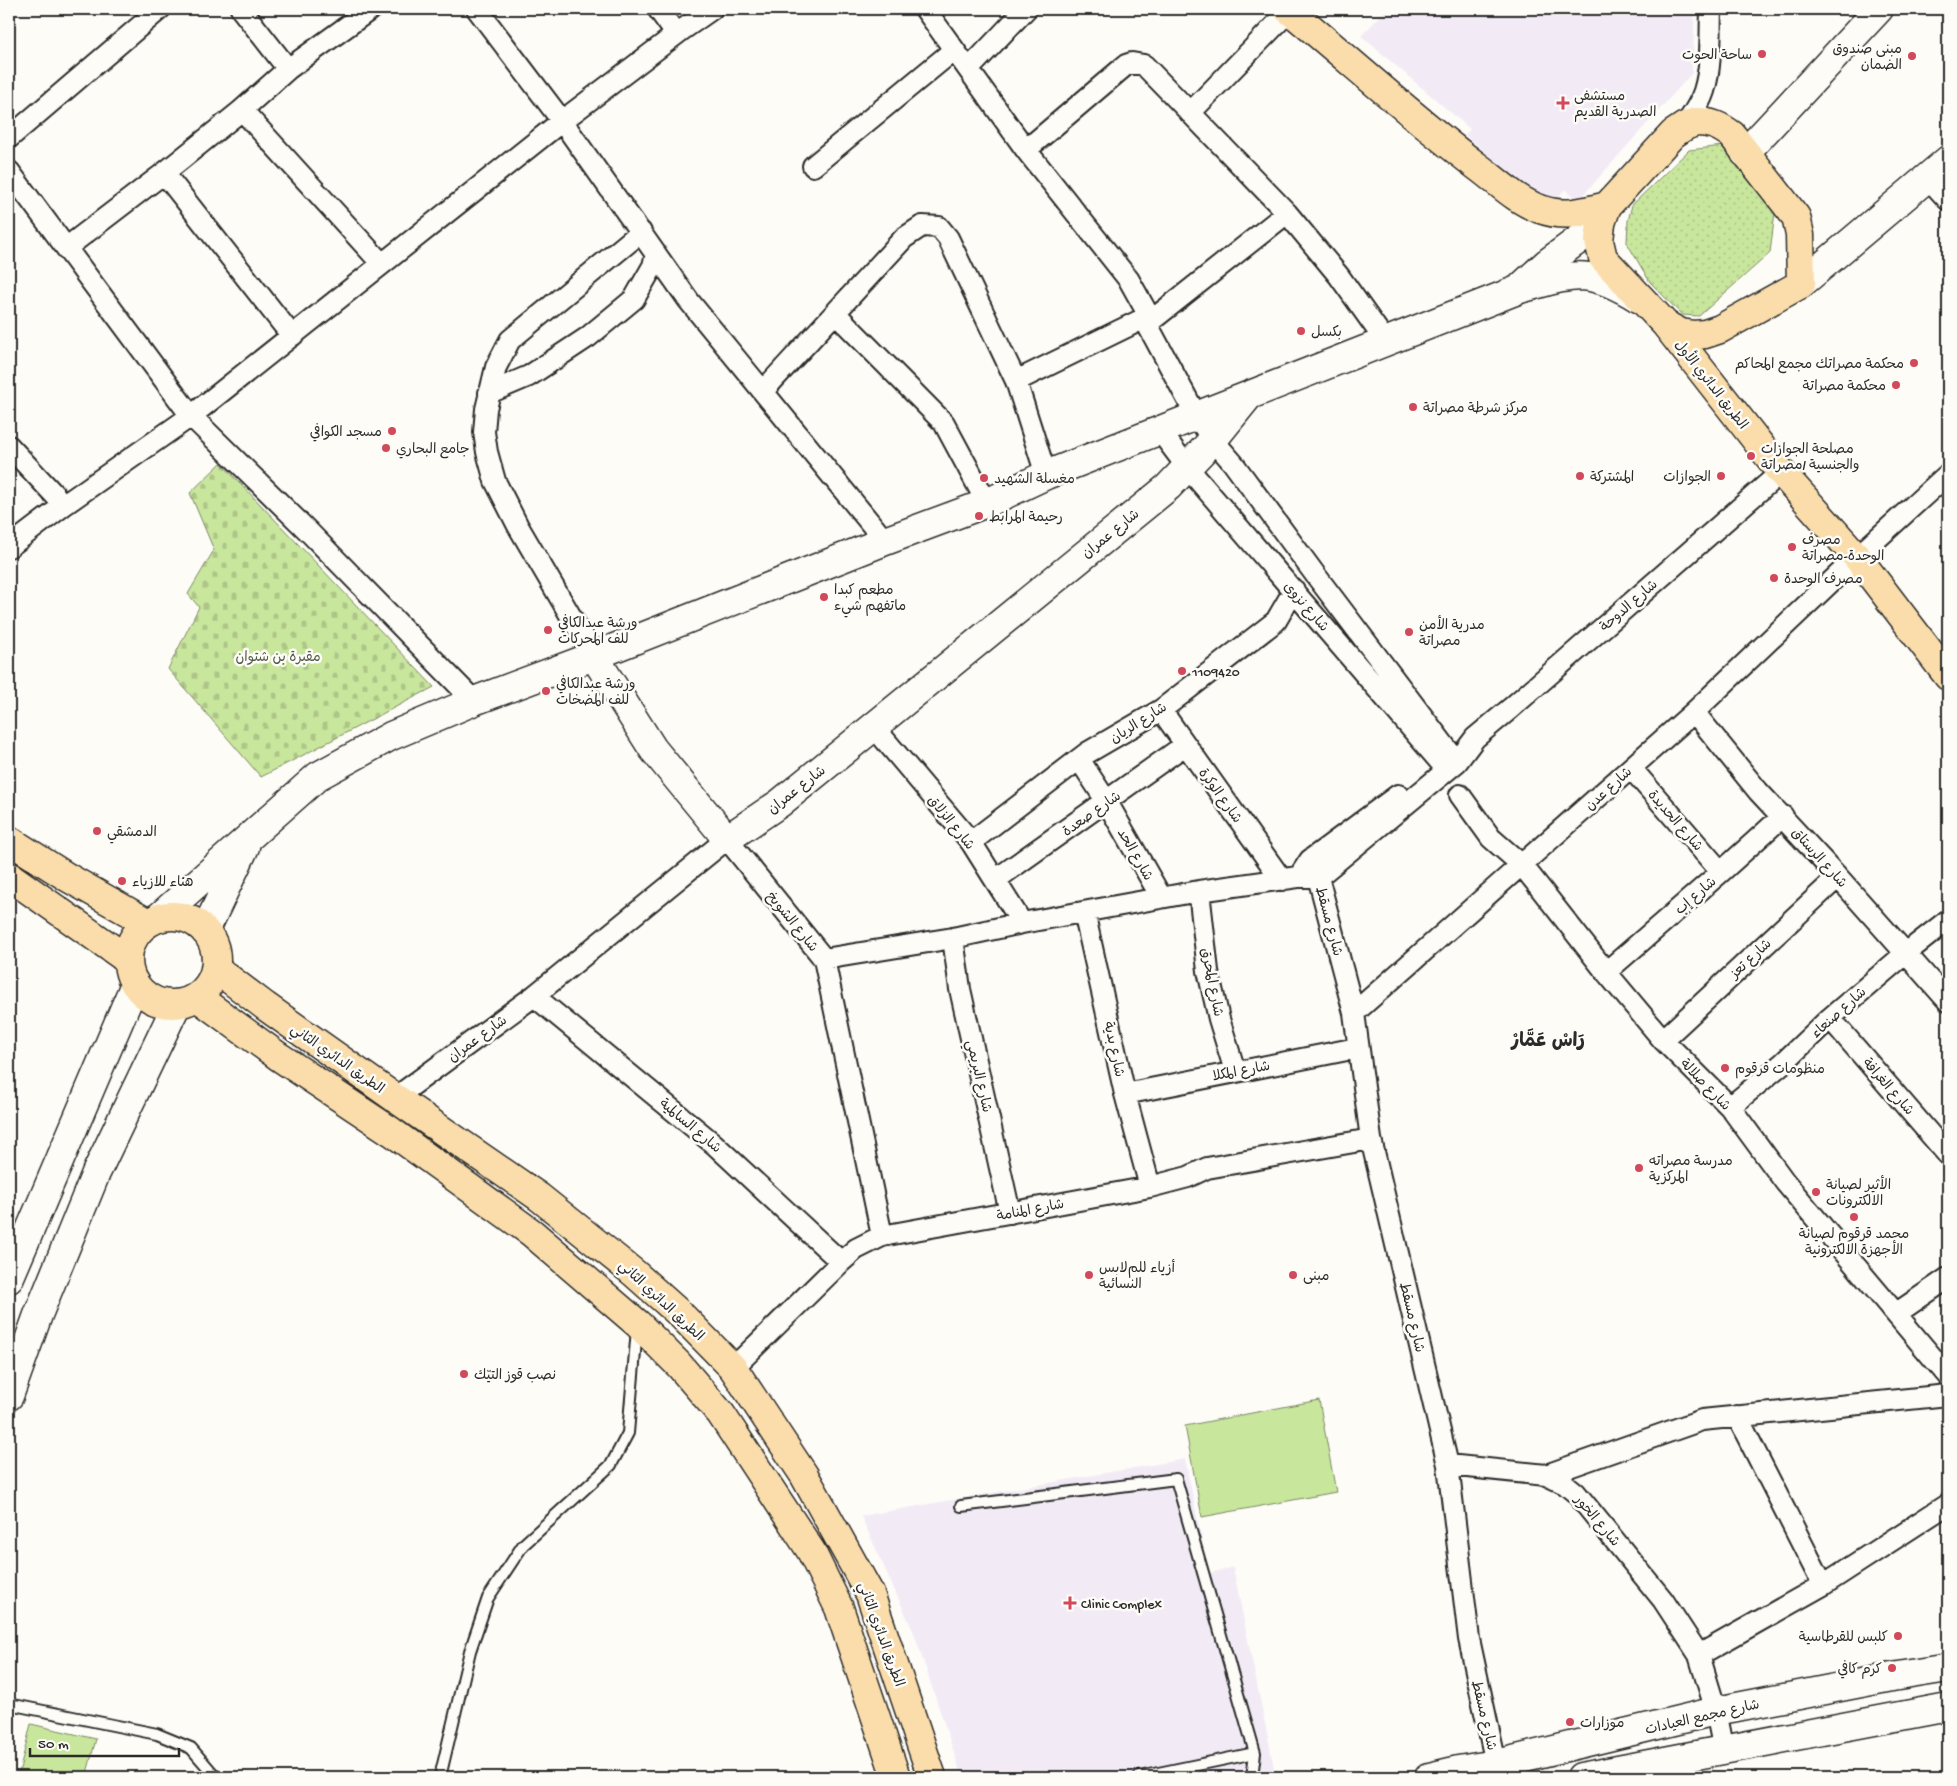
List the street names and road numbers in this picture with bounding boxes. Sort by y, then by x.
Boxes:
street label: الطريق الدائري الأول [1670,336,1753,434]
street label: شارع عمران [1079,507,1144,563]
street label: شارع الدوحة [1597,577,1662,637]
street label: شارع نزوى [1279,579,1331,636]
street label: شارع الريان [1108,700,1171,748]
street label: شارع عمران [765,763,830,819]
street label: شارع عدن [1583,764,1637,815]
street label: شارع الوكرة [1193,766,1245,827]
street label: شارع الحديدة [1643,788,1705,856]
street label: شارع صعدة [1060,789,1125,841]
street label: شارع الزلاق [923,793,977,854]
street label: شارع الرستاق [1787,825,1850,892]
street label: شارع الحد [1112,826,1156,884]
street label: شارع إب [1672,874,1721,919]
street label: شارع مسقط [1310,885,1345,958]
street label: شارع الشويخ [762,889,821,956]
street label: شارع تعز [1727,936,1776,984]
street label: شارع المحرق [1196,947,1226,1018]
street label: شارع صنعاء [1809,985,1871,1043]
street label: شارع عمران [446,1013,511,1067]
street label: شارع بدية [1098,1020,1127,1079]
street label: الطريق الدائري الثاني [285,1021,387,1100]
street label: شارع البريمي [959,1039,994,1115]
street label: شارع صلالة [1675,1056,1733,1115]
street label: شارع الغرافة [1858,1056,1917,1120]
street label: شارع المكلا [1211,1059,1272,1086]
street label: شارع السالمية [655,1096,724,1158]
street label: شارع المنامة [995,1197,1066,1226]
street label: الطريق الدائري الثاني [613,1258,706,1347]
street label: شارع مسقط [1394,1281,1427,1354]
street label: شارع الخور [1569,1492,1623,1551]
street label: الطريق الدائري الثاني [851,1580,906,1690]
street label: شارع مسقط [1466,1679,1499,1752]
street label: شارع مجمع العيادات [1644,1697,1761,1740]

